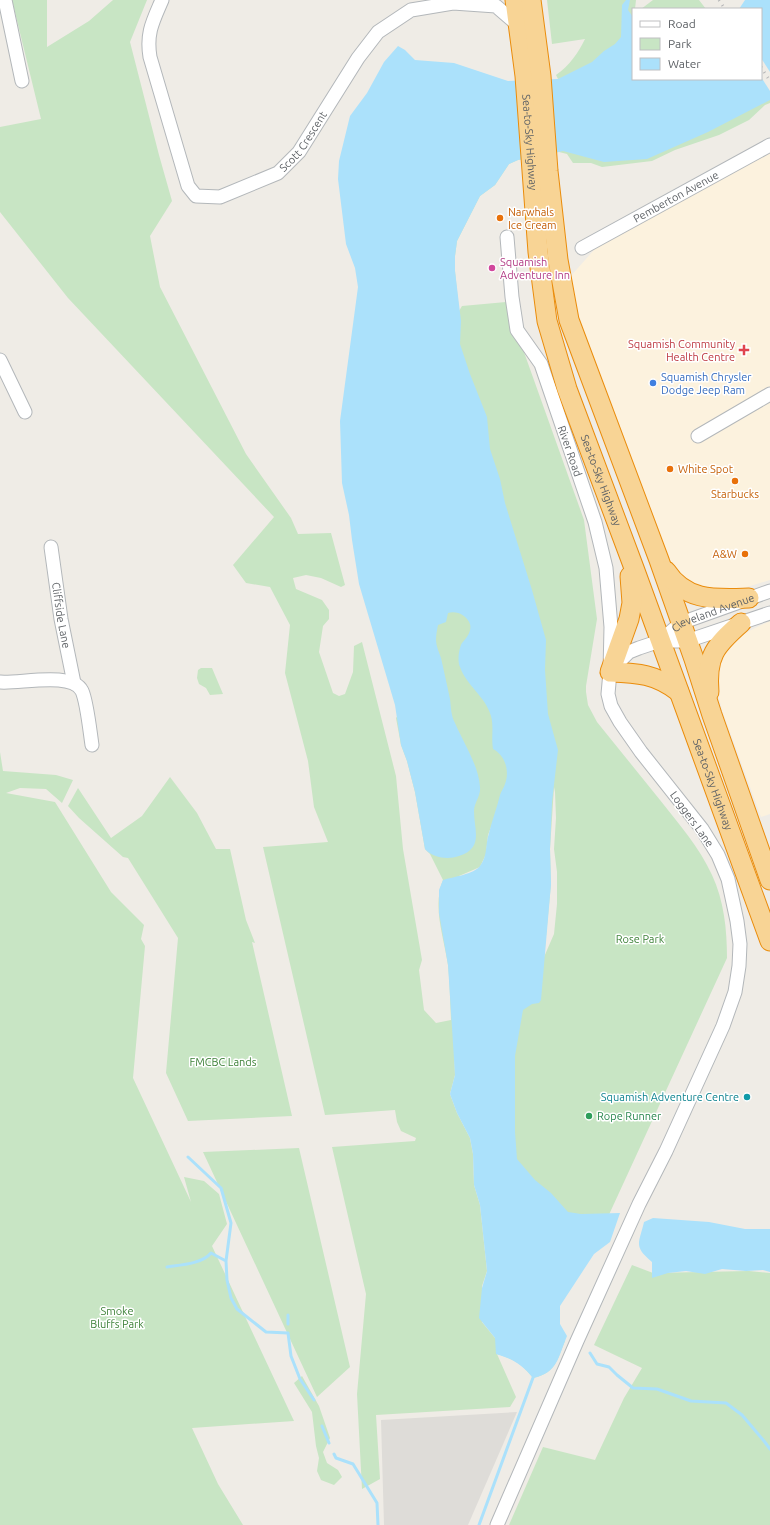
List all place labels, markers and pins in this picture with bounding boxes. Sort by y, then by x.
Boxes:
place label: Narwhals Ice Cream [508,206,557,231]
marker: Narwhals Ice Cream [495,213,505,223]
place label: Squamish Adventure Inn [500,256,570,281]
marker: Squamish Adventure Inn [487,263,497,273]
place label: Squamish Community Health Centre [628,338,736,363]
marker: Squamish Community Health Centre [738,344,750,356]
place label: Squamish Chrysler Dodge Jeep Ram [661,371,752,396]
marker: Squamish Chrysler Dodge Jeep Ram [648,378,658,388]
place label: White Spot [678,463,734,475]
marker: White Spot [665,464,675,474]
marker: Starbucks [730,476,740,486]
place label: Starbucks [711,488,759,500]
place label: A&W [712,548,737,560]
marker: A&W [740,549,750,559]
place label: Squamish Adventure Centre [601,1091,739,1103]
marker: Squamish Adventure Centre [742,1092,752,1102]
place label: Rope Runner [597,1110,662,1122]
marker: Rope Runner [584,1111,594,1121]

